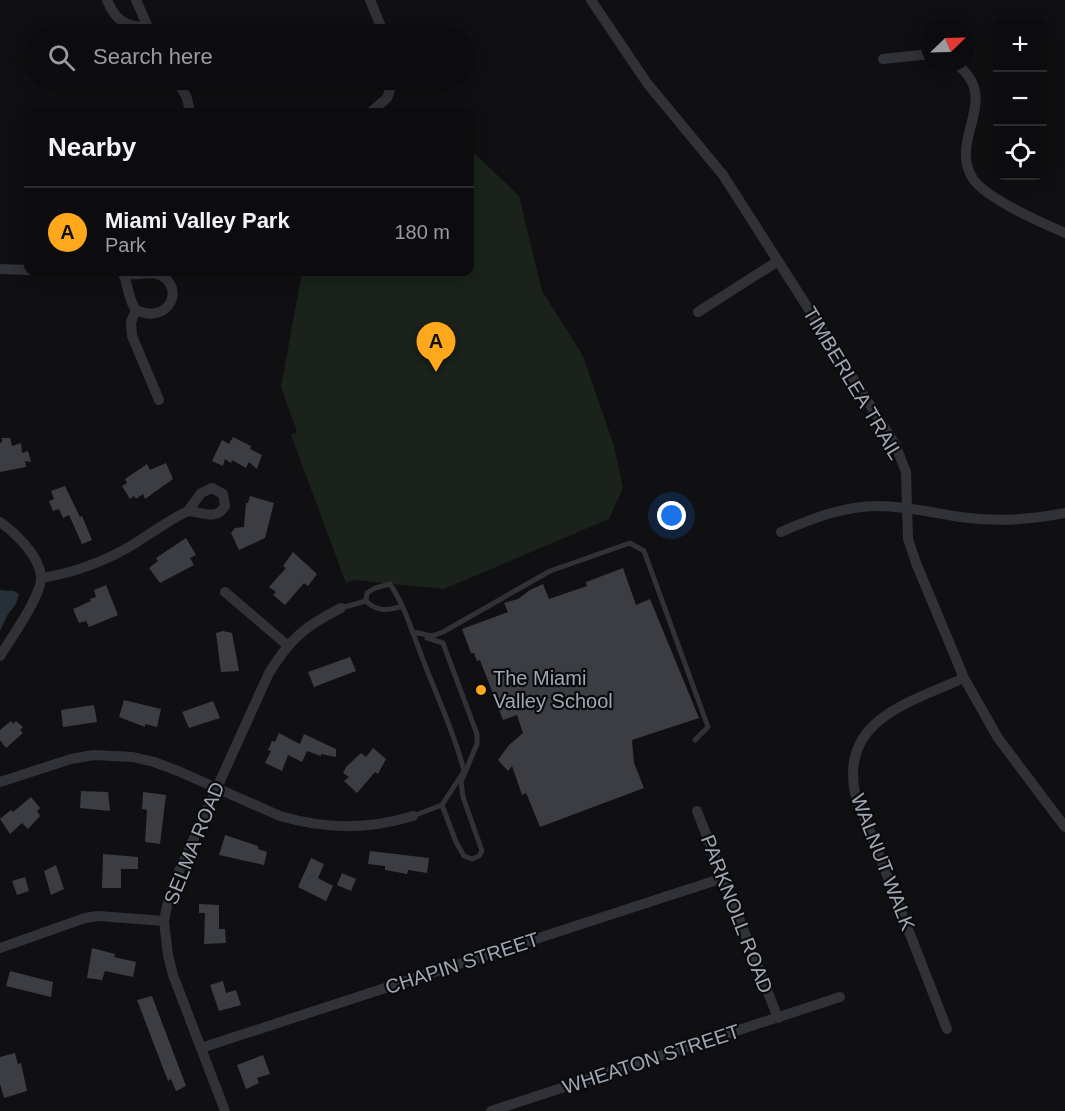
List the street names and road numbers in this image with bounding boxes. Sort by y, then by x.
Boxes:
street label: TIMBERLEA TRAIL [799,303,907,463]
street label: SELMA ROAD [159,779,229,907]
street label: WALNUT WALK [847,790,919,934]
street label: PARKNOLL ROAD [697,832,777,996]
street label: CHAPIN STREET [383,928,541,998]
street label: WHEATON STREET [560,1020,742,1098]

